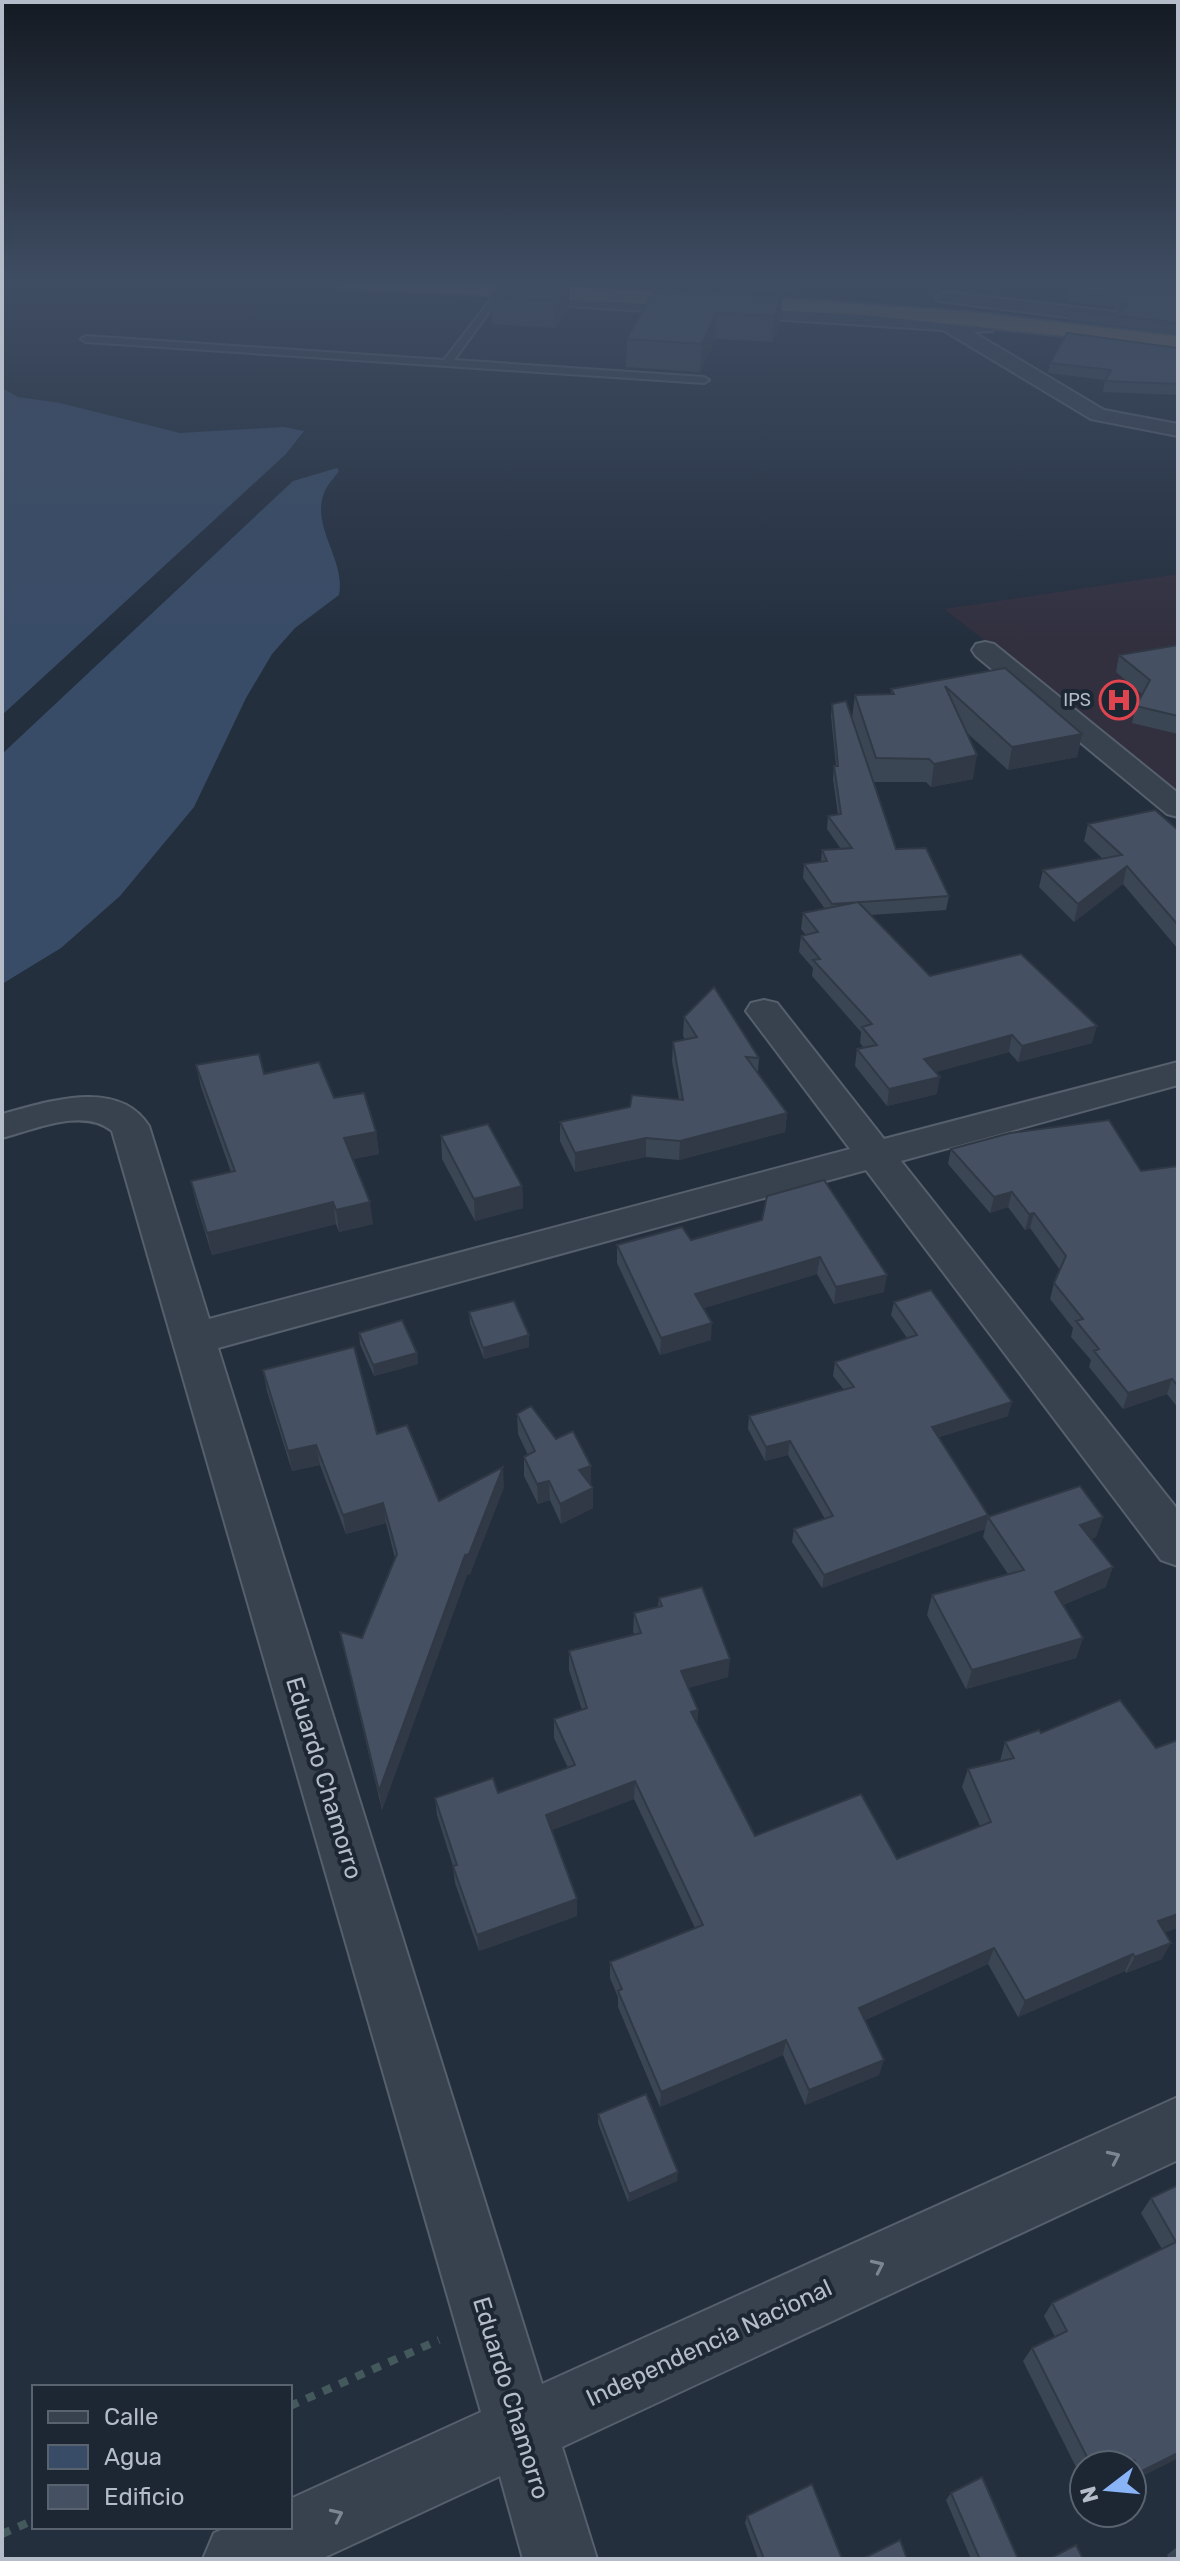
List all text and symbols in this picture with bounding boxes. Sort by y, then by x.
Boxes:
hospital icon: IPS [1098,679,1140,721]
place label: IPS [1063,689,1091,711]
street label: Eduardo Chamorro [280,1674,368,1882]
one-way arrow [1106,2151,1121,2167]
one-way arrow [870,2259,884,2275]
street label: Independencia Nacional [582,2274,836,2412]
street label: Eduardo Chamorro [467,2294,555,2502]
legend [32,2385,292,2529]
text: Calle [104,2403,158,2431]
text: Agua [104,2443,162,2471]
north arrow [1068,2449,1148,2529]
text: Edificio [104,2483,185,2511]
text: N [1074,2483,1104,2506]
one-way arrow [328,2509,343,2525]

